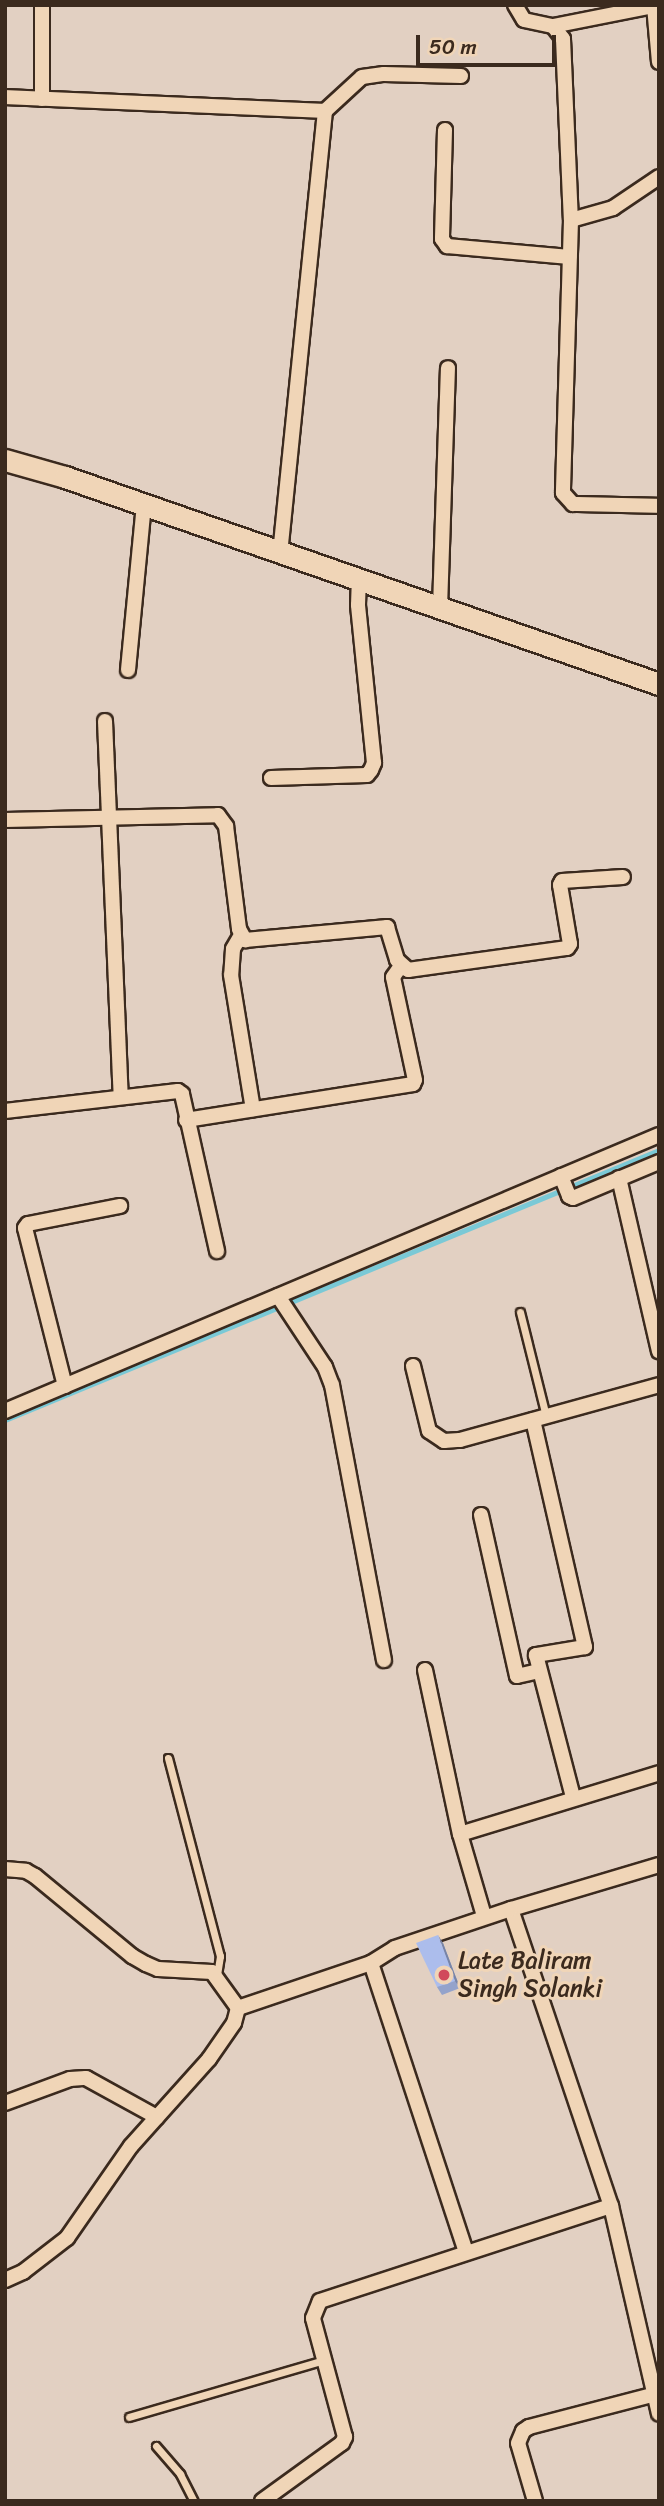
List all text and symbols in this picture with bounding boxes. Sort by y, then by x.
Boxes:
scale bar [419,21,559,65]
text: 50 m [429,28,477,66]
place label: Late Baliram Singh Solanki [458,1947,602,2003]
marker: Late Baliram Singh Solanki [436,1967,452,1983]

